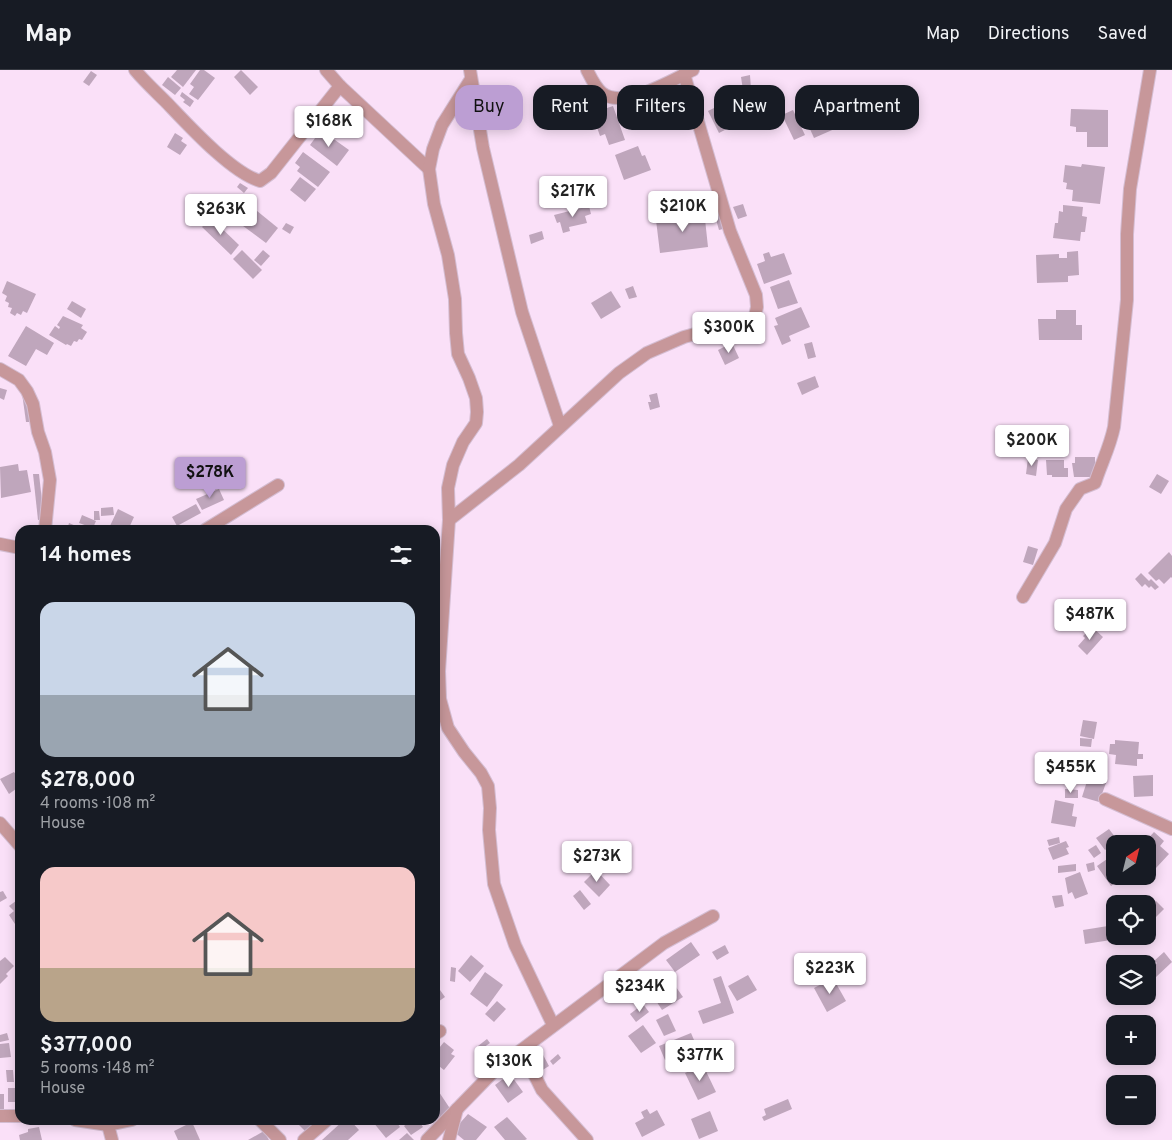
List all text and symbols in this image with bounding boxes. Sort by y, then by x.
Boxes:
text: Map [25,20,72,50]
text: Map [926,23,960,46]
text: Directions [988,23,1070,46]
text: Saved [1098,23,1147,46]
chip: Buy [455,85,523,130]
chip: Rent [533,85,607,130]
chip: Filters [617,85,704,130]
chip: New [714,85,785,130]
chip: Apartment [795,85,919,130]
pin: $168K [294,106,364,148]
text: $168K [305,112,353,132]
pin: $217K [538,176,608,218]
text: $217K [550,182,596,202]
pin: $210K [648,190,718,233]
pin: $263K [186,194,256,236]
text: $210K [659,197,707,217]
text: $263K [196,200,246,220]
pin: $300K [694,312,764,354]
text: $300K [703,318,755,338]
pin: $200K [997,424,1067,467]
text: $200K [1006,431,1058,451]
pin: $278K [175,456,245,499]
text: $278K [186,463,234,483]
icon: filters [387,541,415,569]
text: 14 homes [40,542,132,569]
pin: $487K [1055,598,1125,641]
text: $487K [1065,605,1115,625]
icon: home [183,634,273,724]
pin: $455K [1036,752,1106,794]
text: $455K [1046,758,1096,778]
text: $278,000 [40,767,135,794]
text: 4 rooms · 108 m² [40,794,155,814]
text: House [40,814,85,834]
north arrow [1106,835,1156,885]
map controls [1106,835,1156,1125]
pin: $273K [562,840,632,883]
text: $273K [573,847,621,867]
button: locate [1106,895,1156,945]
icon: home [183,899,273,989]
pin: $223K [795,952,865,995]
button: layers [1106,955,1156,1005]
text: $223K [805,959,855,979]
pin: $234K [605,970,675,1013]
text: $234K [615,977,665,997]
button: + [1106,1015,1156,1065]
text: $377,000 [40,1032,132,1059]
pin: $377K [665,1040,735,1082]
pin: $130K [474,1046,544,1088]
text: $377K [676,1046,724,1066]
text: $130K [485,1052,533,1072]
text: 5 rooms · 148 m² [40,1059,155,1079]
button: − [1106,1075,1156,1125]
text: House [40,1079,85,1099]

